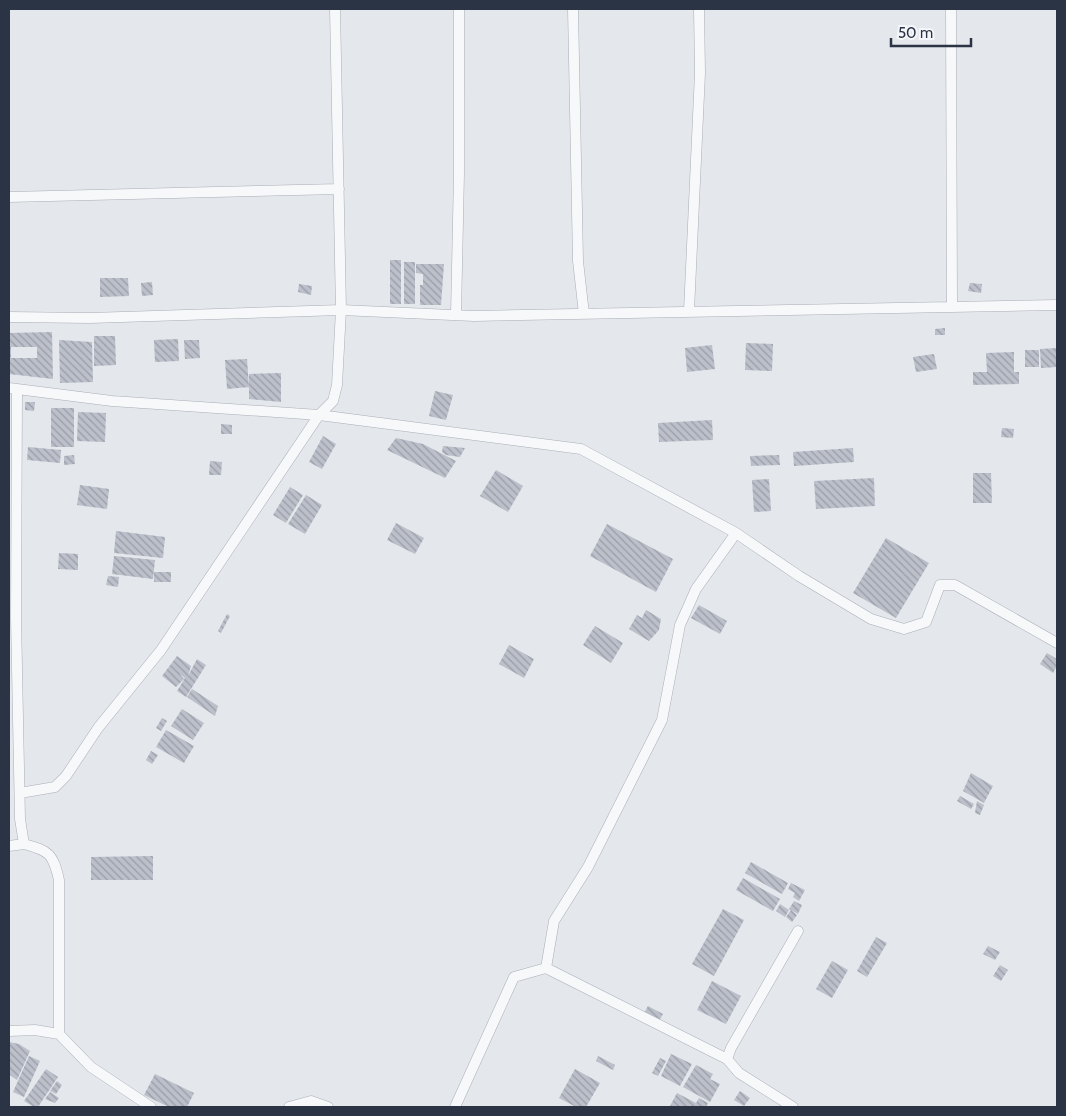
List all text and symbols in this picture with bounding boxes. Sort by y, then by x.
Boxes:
scale bar [891,15,971,47]
text: 50 m [898,24,933,42]

